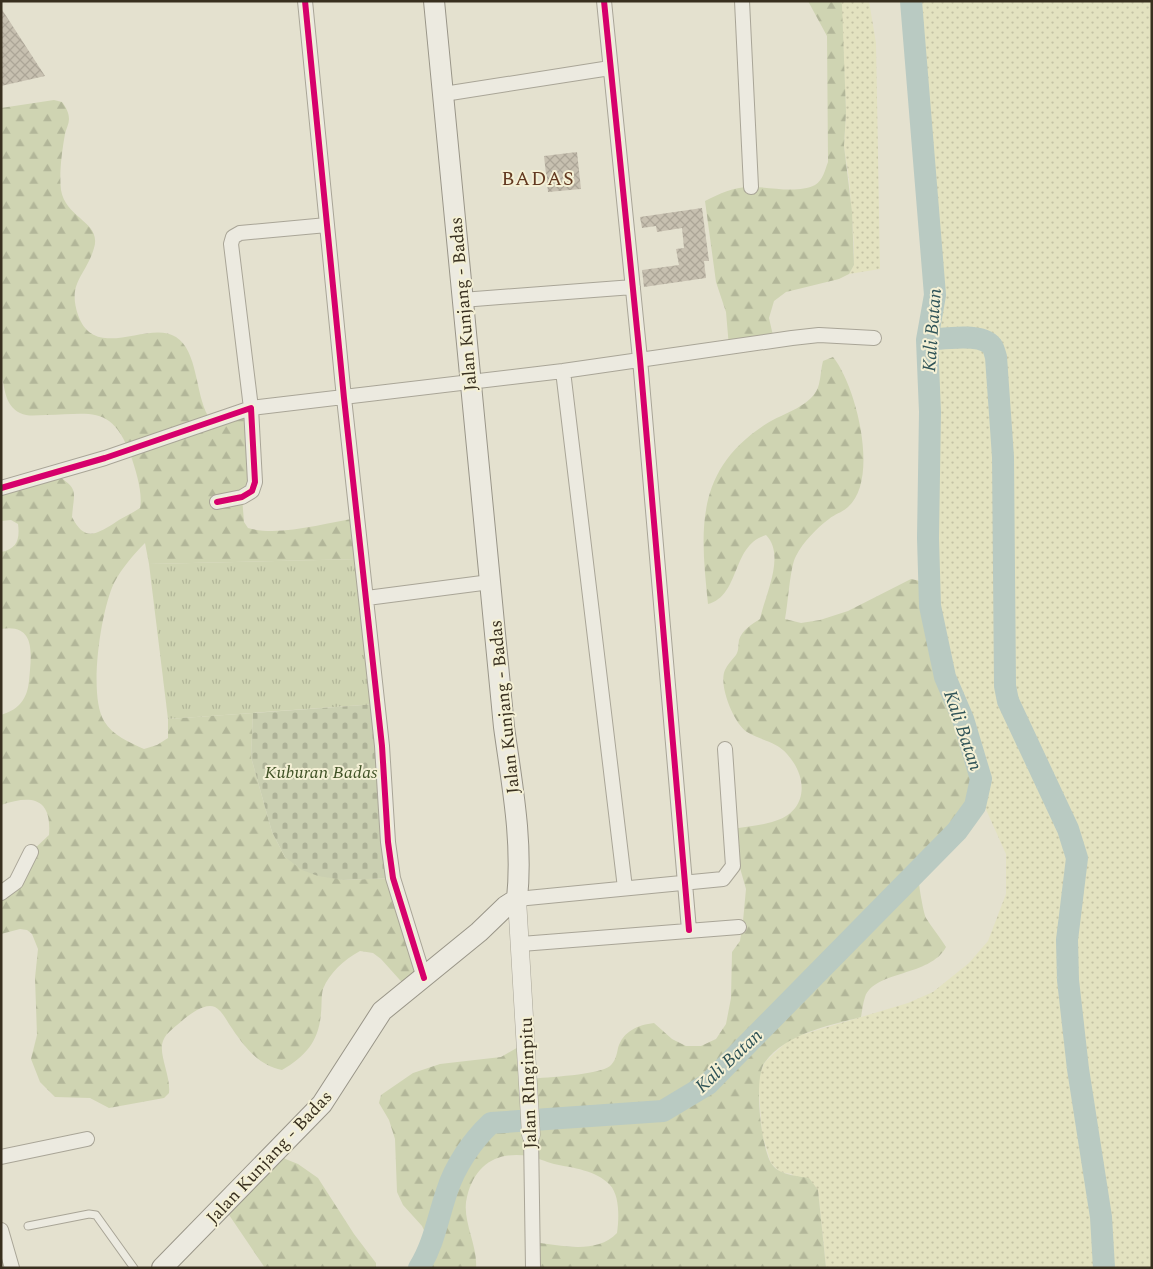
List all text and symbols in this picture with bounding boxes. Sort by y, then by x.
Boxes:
district label: BADAS [501,164,575,194]
street label: Jalan Kunjang - Badas [442,216,485,392]
water label: Kali Batan [915,287,950,373]
street label: Jalan Kunjang - Badas [482,619,527,795]
water label: Kali Batan [935,686,990,775]
park label: Kuburan Badas [265,759,378,786]
street label: Jalan RInginpitu [513,1017,544,1149]
water label: Kali Batan [689,1022,770,1100]
street label: Jalan Kunjang - Badas [200,1084,339,1230]

